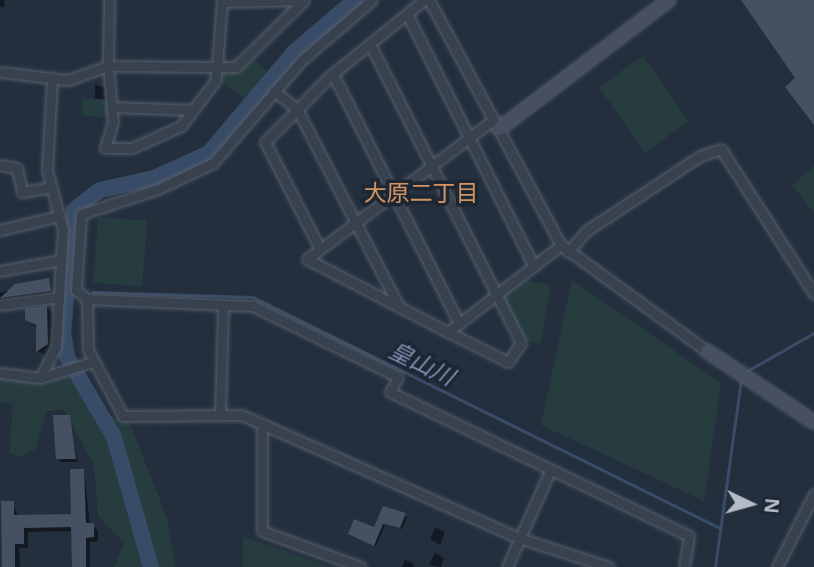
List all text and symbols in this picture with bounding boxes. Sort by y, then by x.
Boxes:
district label: 大原二丁目 [364,178,478,206]
water label: 皇山川 [385,335,459,391]
north arrow [716,469,786,539]
text: N [758,497,786,515]

